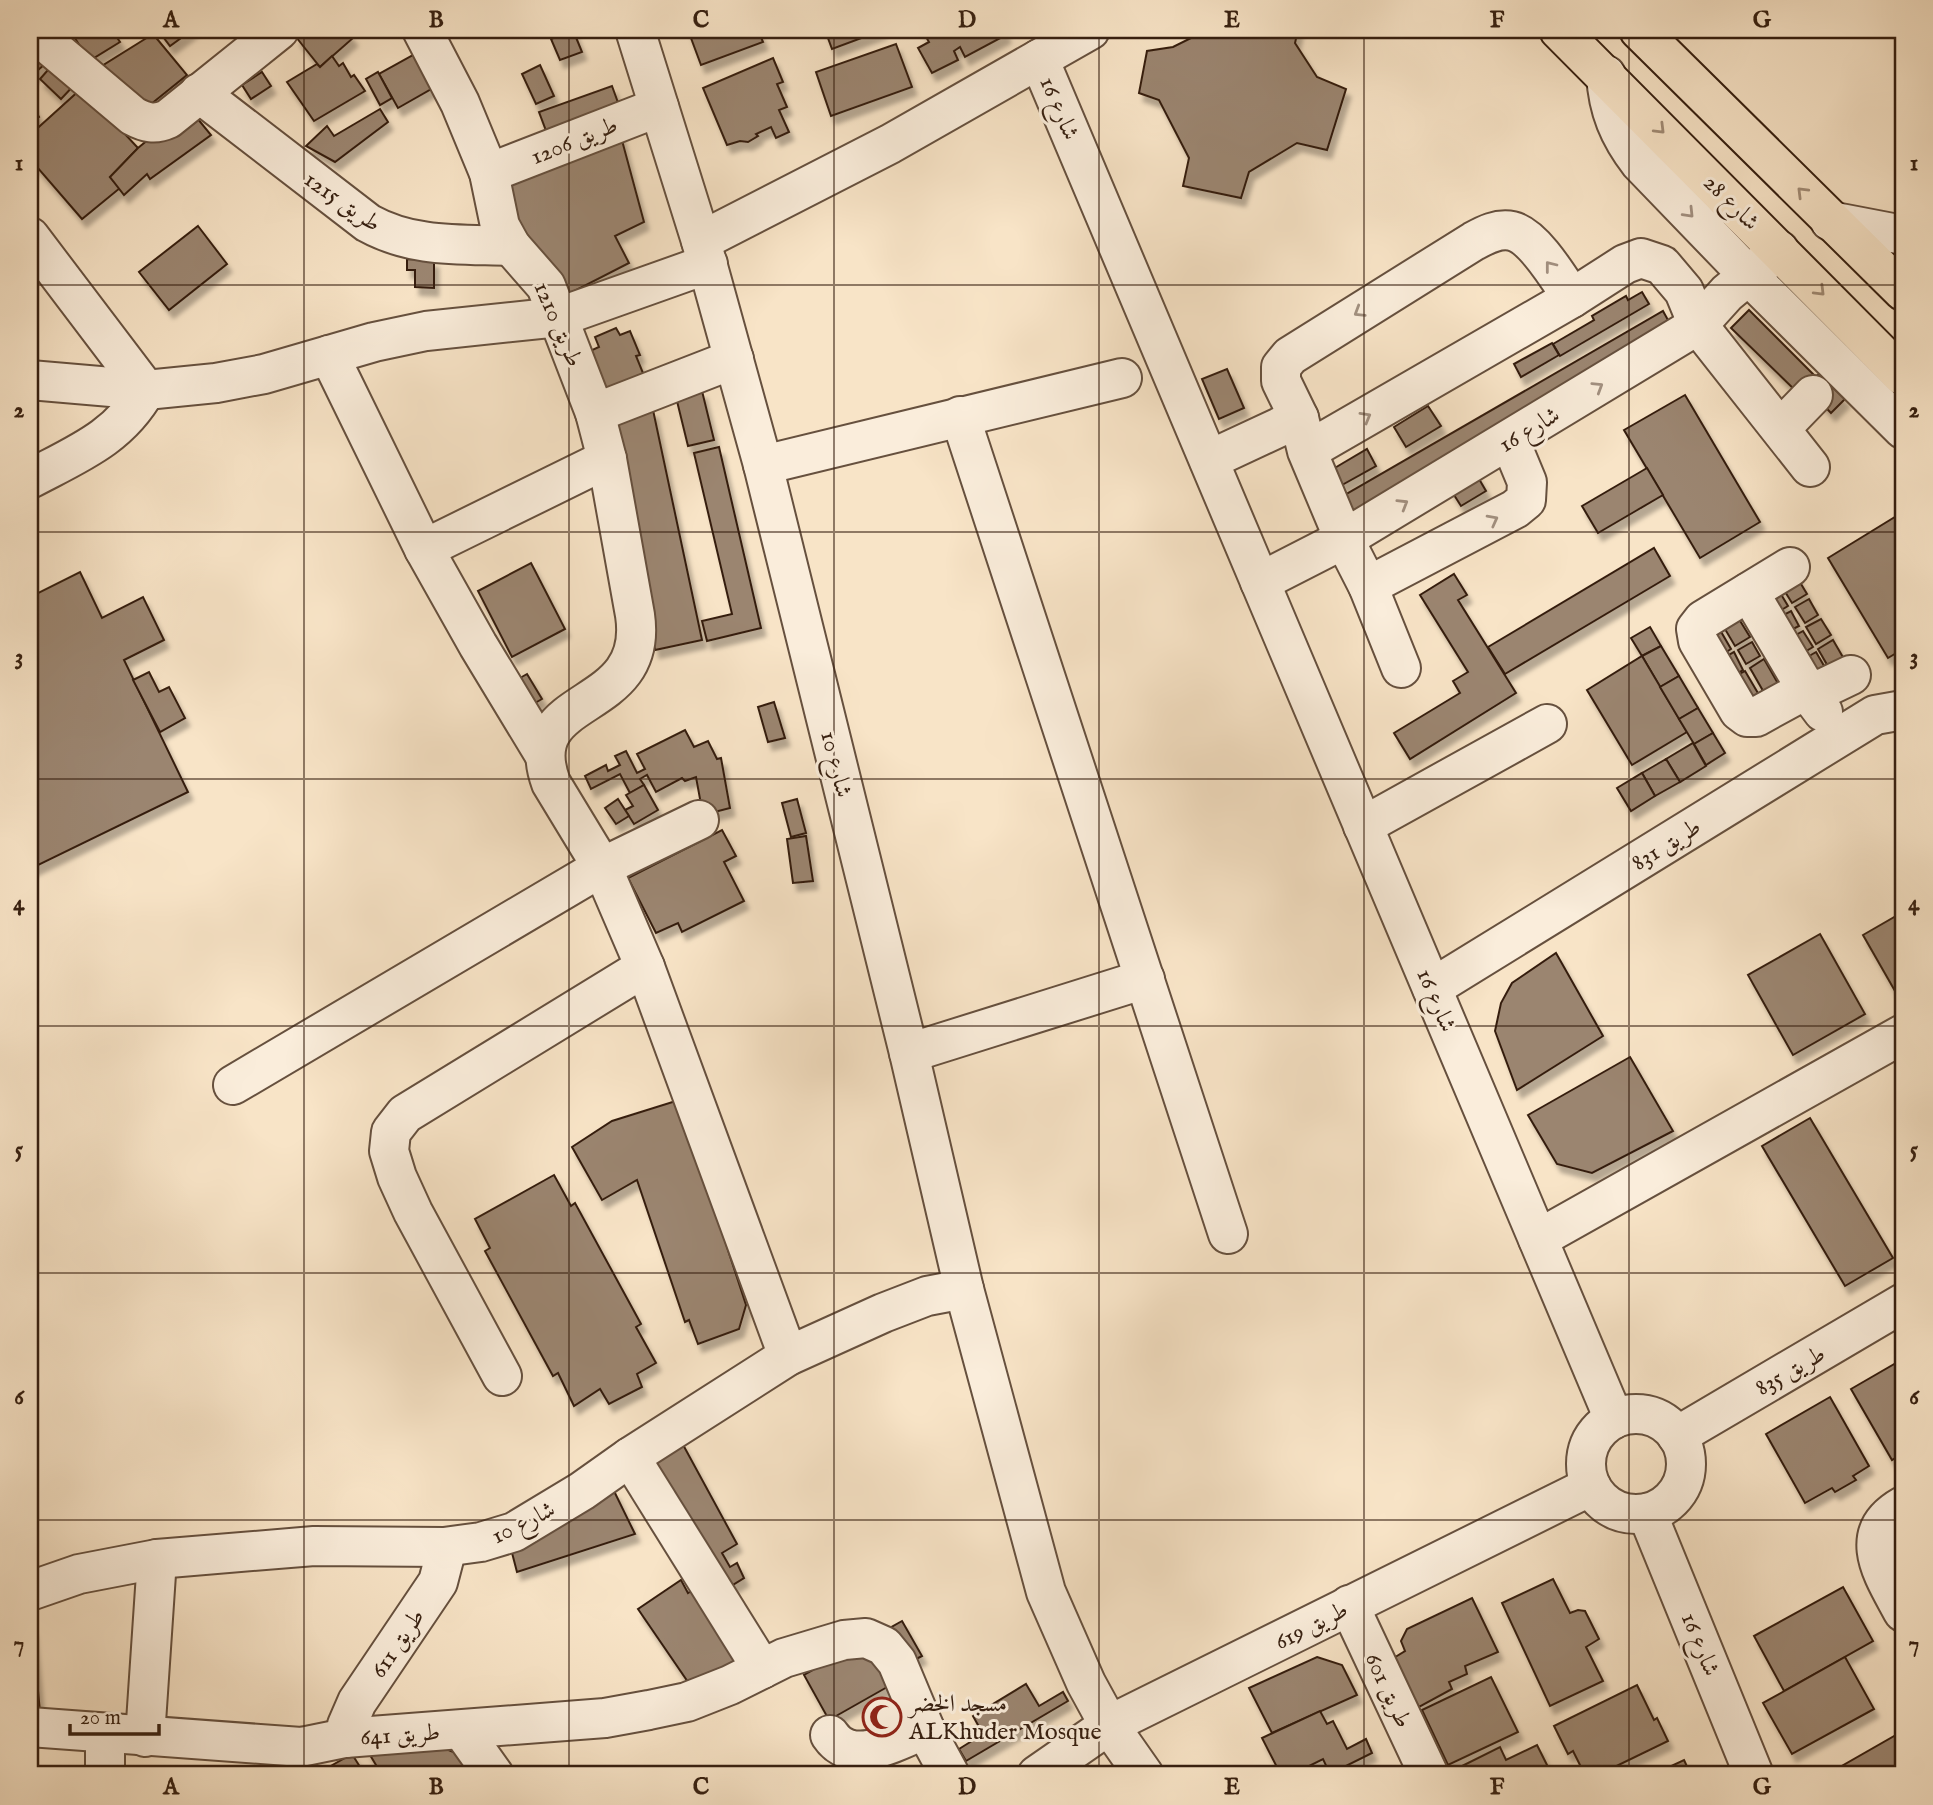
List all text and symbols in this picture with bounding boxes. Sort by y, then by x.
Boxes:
text: A [162,6,180,35]
text: B [428,6,444,35]
text: C [693,6,710,35]
text: D [958,6,976,35]
text: E [1224,6,1240,35]
text: F [1490,6,1505,35]
text: G [1753,6,1772,35]
street label: شارع 16 [1029,72,1086,146]
street label: طريق 1206 [526,110,623,173]
one-way arrow [1651,121,1664,134]
text: 1 [15,149,23,178]
text: 1 [1910,149,1918,178]
street label: طريق 1215 [298,165,387,240]
street label: شارع 28 [1694,168,1766,240]
one-way arrow [1797,188,1810,201]
one-way arrow [1680,205,1693,218]
one-way arrow [1545,262,1558,274]
street label: طريق 1210 [526,277,589,372]
one-way arrow [1811,283,1824,296]
one-way arrow [1354,304,1367,317]
one-way arrow [1590,382,1603,395]
text: 2 [14,396,25,425]
text: 2 [1909,396,1920,425]
street label: شارع 16 [1494,400,1568,463]
one-way arrow [1359,413,1372,426]
one-way arrow [1395,500,1408,513]
one-way arrow [1486,515,1498,529]
text: 3 [15,643,23,672]
text: 3 [1910,643,1918,672]
street label: شارع 10 [809,728,859,802]
street label: طريق 831 [1626,812,1707,879]
text: 4 [13,889,25,918]
text: 4 [1908,889,1920,918]
street label: شارع 16 [1406,964,1463,1038]
text: 5 [15,1136,24,1165]
text: 5 [1910,1136,1919,1165]
street label: طريق 835 [1750,1339,1832,1404]
text: 6 [14,1383,25,1412]
text: 6 [1909,1383,1920,1412]
street label: شارع 10 [487,1495,562,1555]
street label: طريق 619 [1270,1595,1354,1658]
street label: طريق 611 [364,1603,433,1684]
street label: شارع 16 [1670,1608,1726,1682]
text: 7 [14,1630,24,1659]
text: 7 [1909,1630,1919,1659]
street label: طريق 601 [1357,1648,1419,1733]
place label: مسجد الخضر ALKhuder Mosque [906,1689,1101,1748]
scale bar [70,1693,159,1737]
mosque icon: مسجد الخضر ALKhuder Mosque [861,1696,903,1738]
text: 20 m [80,1705,121,1732]
street label: طريق 641 [359,1717,441,1754]
text: A [162,1773,180,1802]
text: B [428,1773,444,1802]
text: C [693,1773,710,1802]
text: D [958,1773,976,1802]
text: E [1224,1773,1240,1802]
text: F [1490,1773,1505,1802]
text: G [1753,1773,1772,1802]

